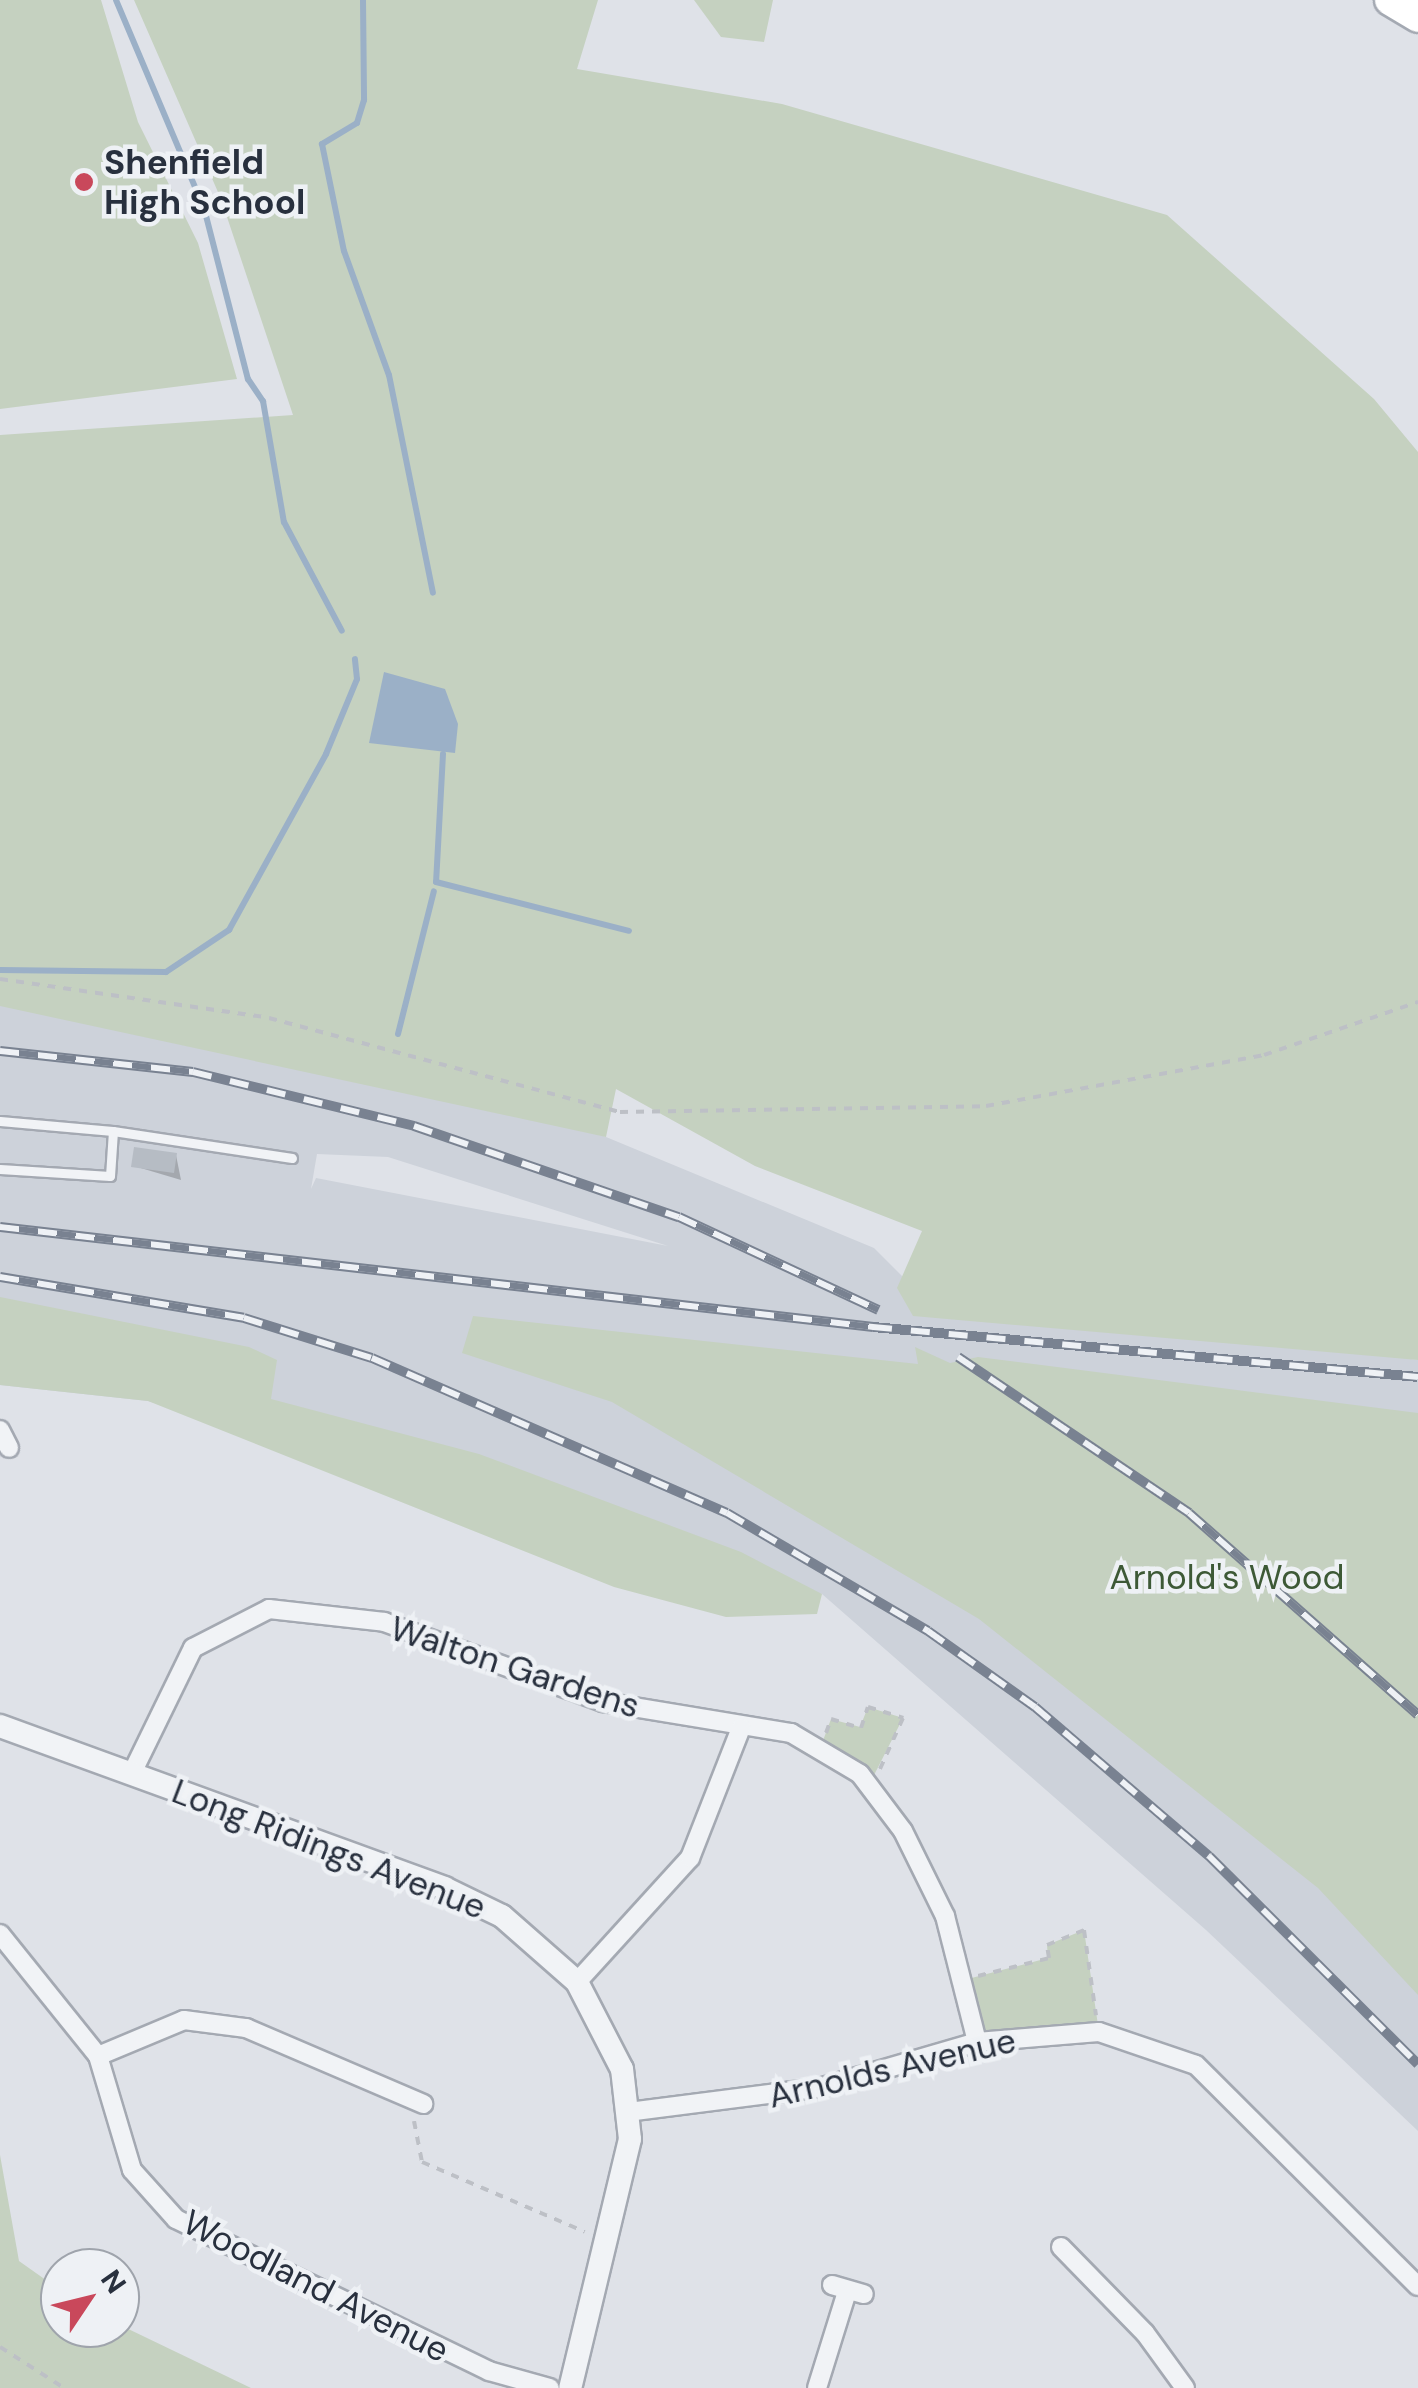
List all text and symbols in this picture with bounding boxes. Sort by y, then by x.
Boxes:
place label: Shenfield High School [104,141,305,223]
marker: Shenfield High School [73,171,95,193]
park label: Arnold's Wood [1110,1556,1344,1598]
street label: Walton Gardens [385,1607,645,1727]
street label: Long Ridings Avenue [166,1770,492,1928]
street label: Arnolds Avenue [764,2019,1020,2117]
street label: Woodland Avenue [176,2201,456,2371]
north arrow [40,2248,140,2348]
text: N [92,2263,134,2301]

